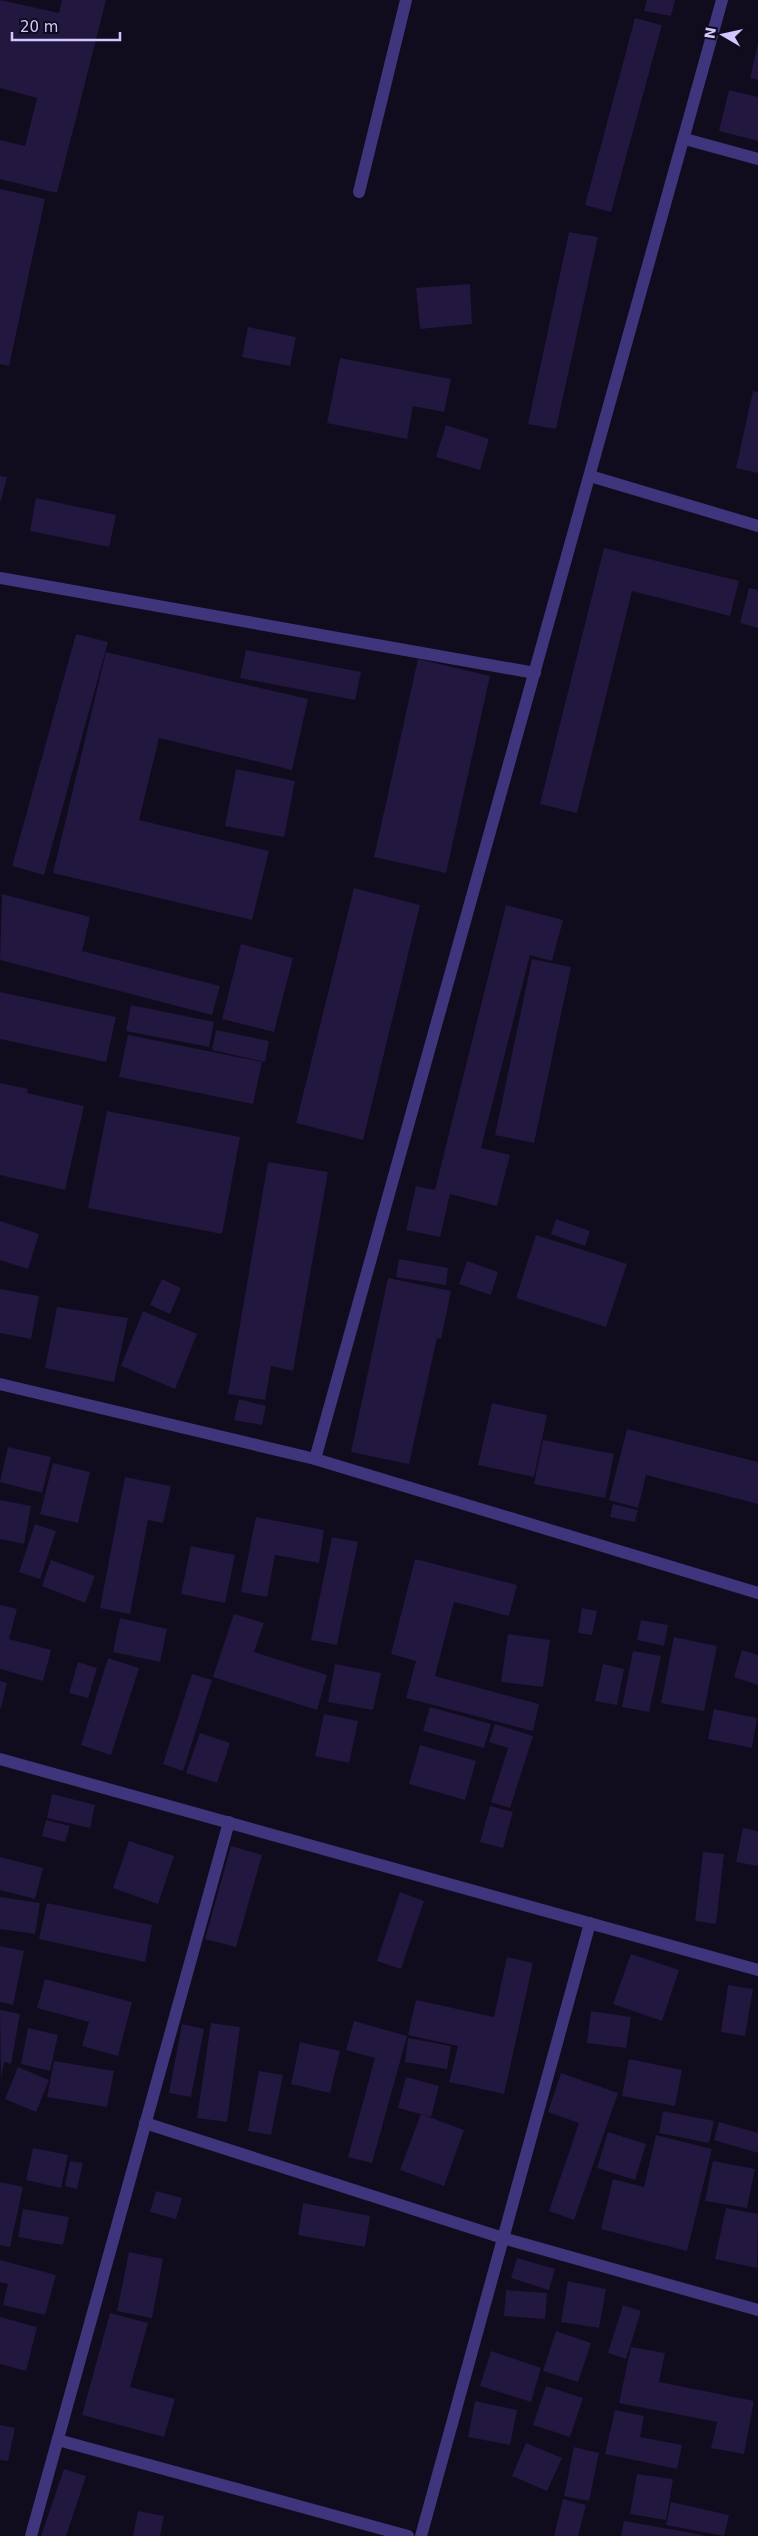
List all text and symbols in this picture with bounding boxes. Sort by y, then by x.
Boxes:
scale bar [12,10,120,42]
north arrow [698,10,748,60]
text: 20 m [20,18,58,36]
text: N [701,26,719,40]

